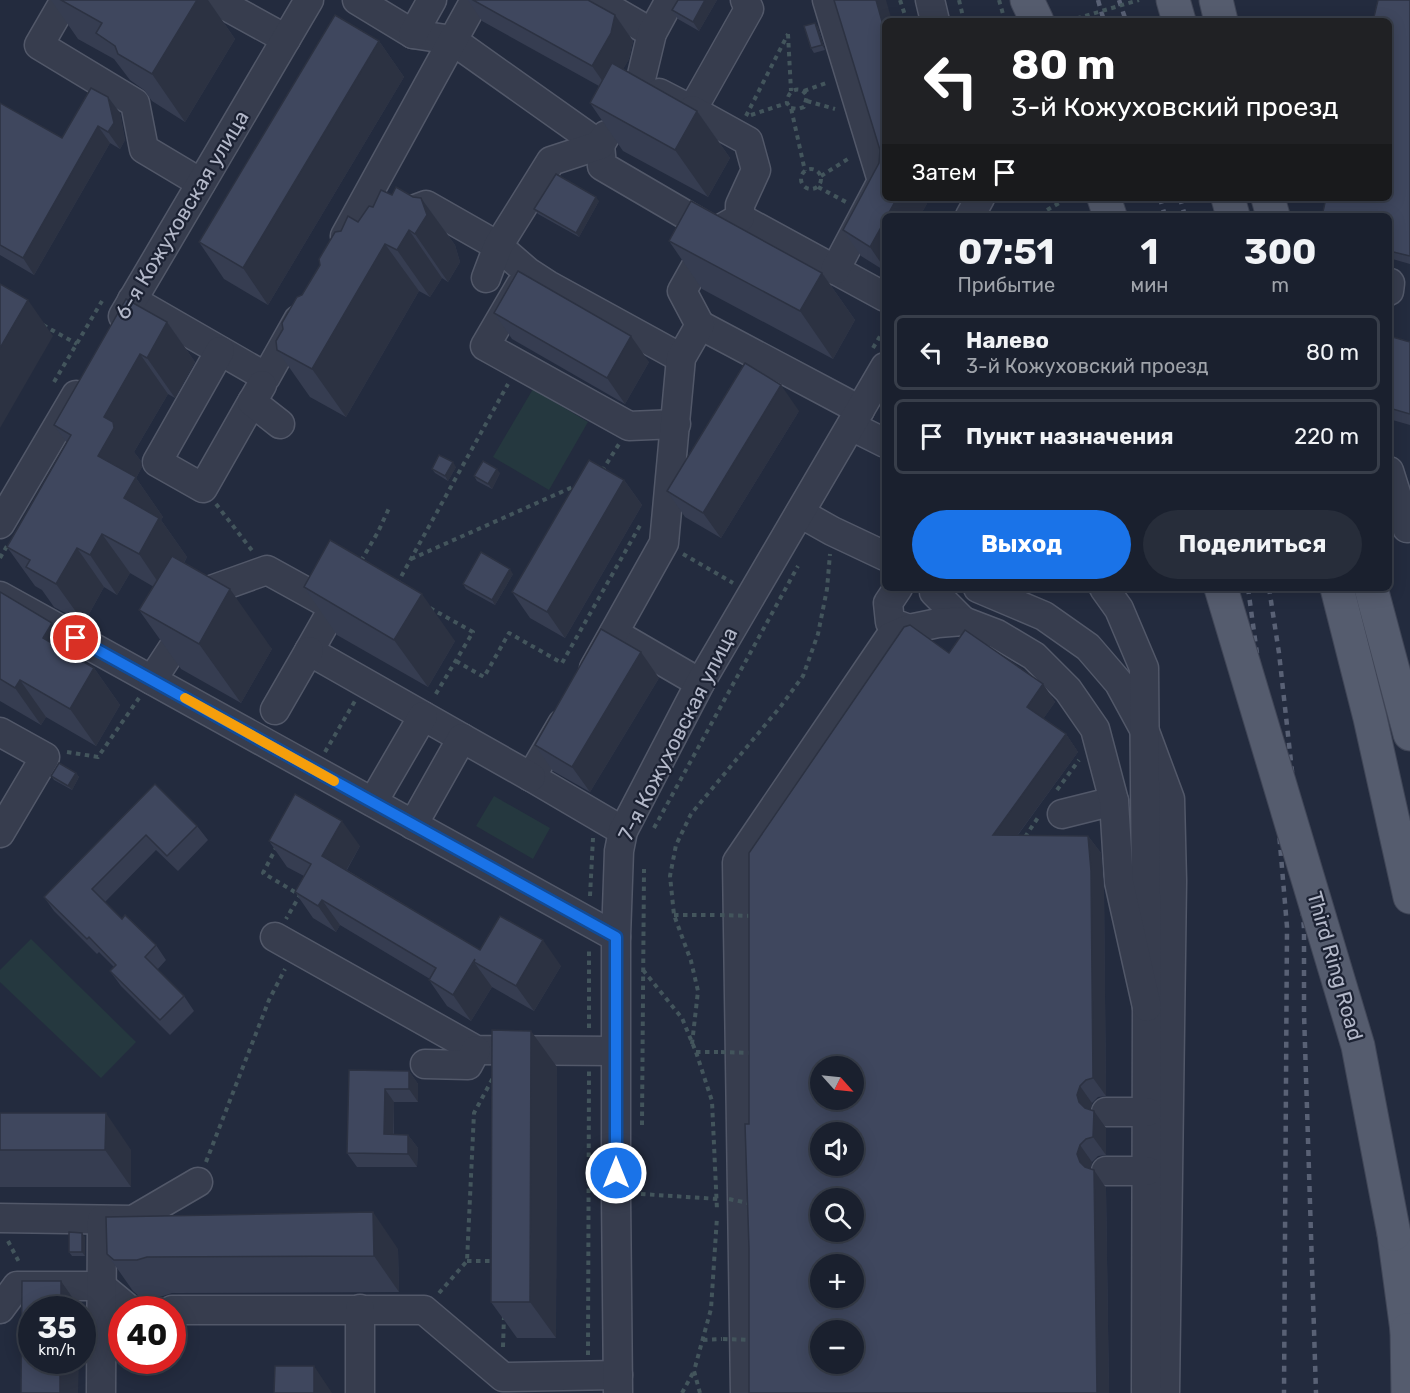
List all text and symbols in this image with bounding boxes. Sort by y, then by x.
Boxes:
text: 80 m [1011,40,1115,90]
icon: left [912,42,990,120]
text: 3-й Кожуховский проезд [1011,91,1339,123]
street label: 6-я Кожуховская улица [109,106,254,324]
icon: arrive [988,156,1021,189]
text: Затем [912,159,976,186]
text: 07:51 [958,230,1055,273]
text: 1 [1141,230,1158,273]
text: 300 [1244,230,1317,273]
text: Прибытие [957,273,1055,297]
text: мин [1131,273,1169,297]
text: m [1271,273,1289,297]
text: Налево [966,327,1049,354]
icon: left [915,336,948,369]
text: 80 m [1306,339,1359,366]
text: 3-й Кожуховский проезд [966,354,1209,378]
icon: arrive [915,420,948,453]
text: Пункт назначения [966,423,1174,450]
text: 220 m [1294,423,1359,450]
button: Выход [912,510,1131,579]
button: Поделиться [1143,510,1362,579]
pin [50,612,101,663]
icon: arrive [59,621,92,654]
street label: 7-я Кожуховская улица [613,623,742,845]
street label: Third Ring Road [1302,888,1369,1043]
north arrow [810,1056,864,1110]
map controls [810,1056,864,1374]
button: sound [810,1122,864,1176]
position arrow [584,1141,648,1205]
button: search [810,1188,864,1242]
button: + [810,1254,864,1308]
speed limit sign: 40 [108,1296,186,1374]
text: 35 [37,1310,77,1346]
button: − [810,1320,864,1374]
text: km/h [38,1341,76,1359]

